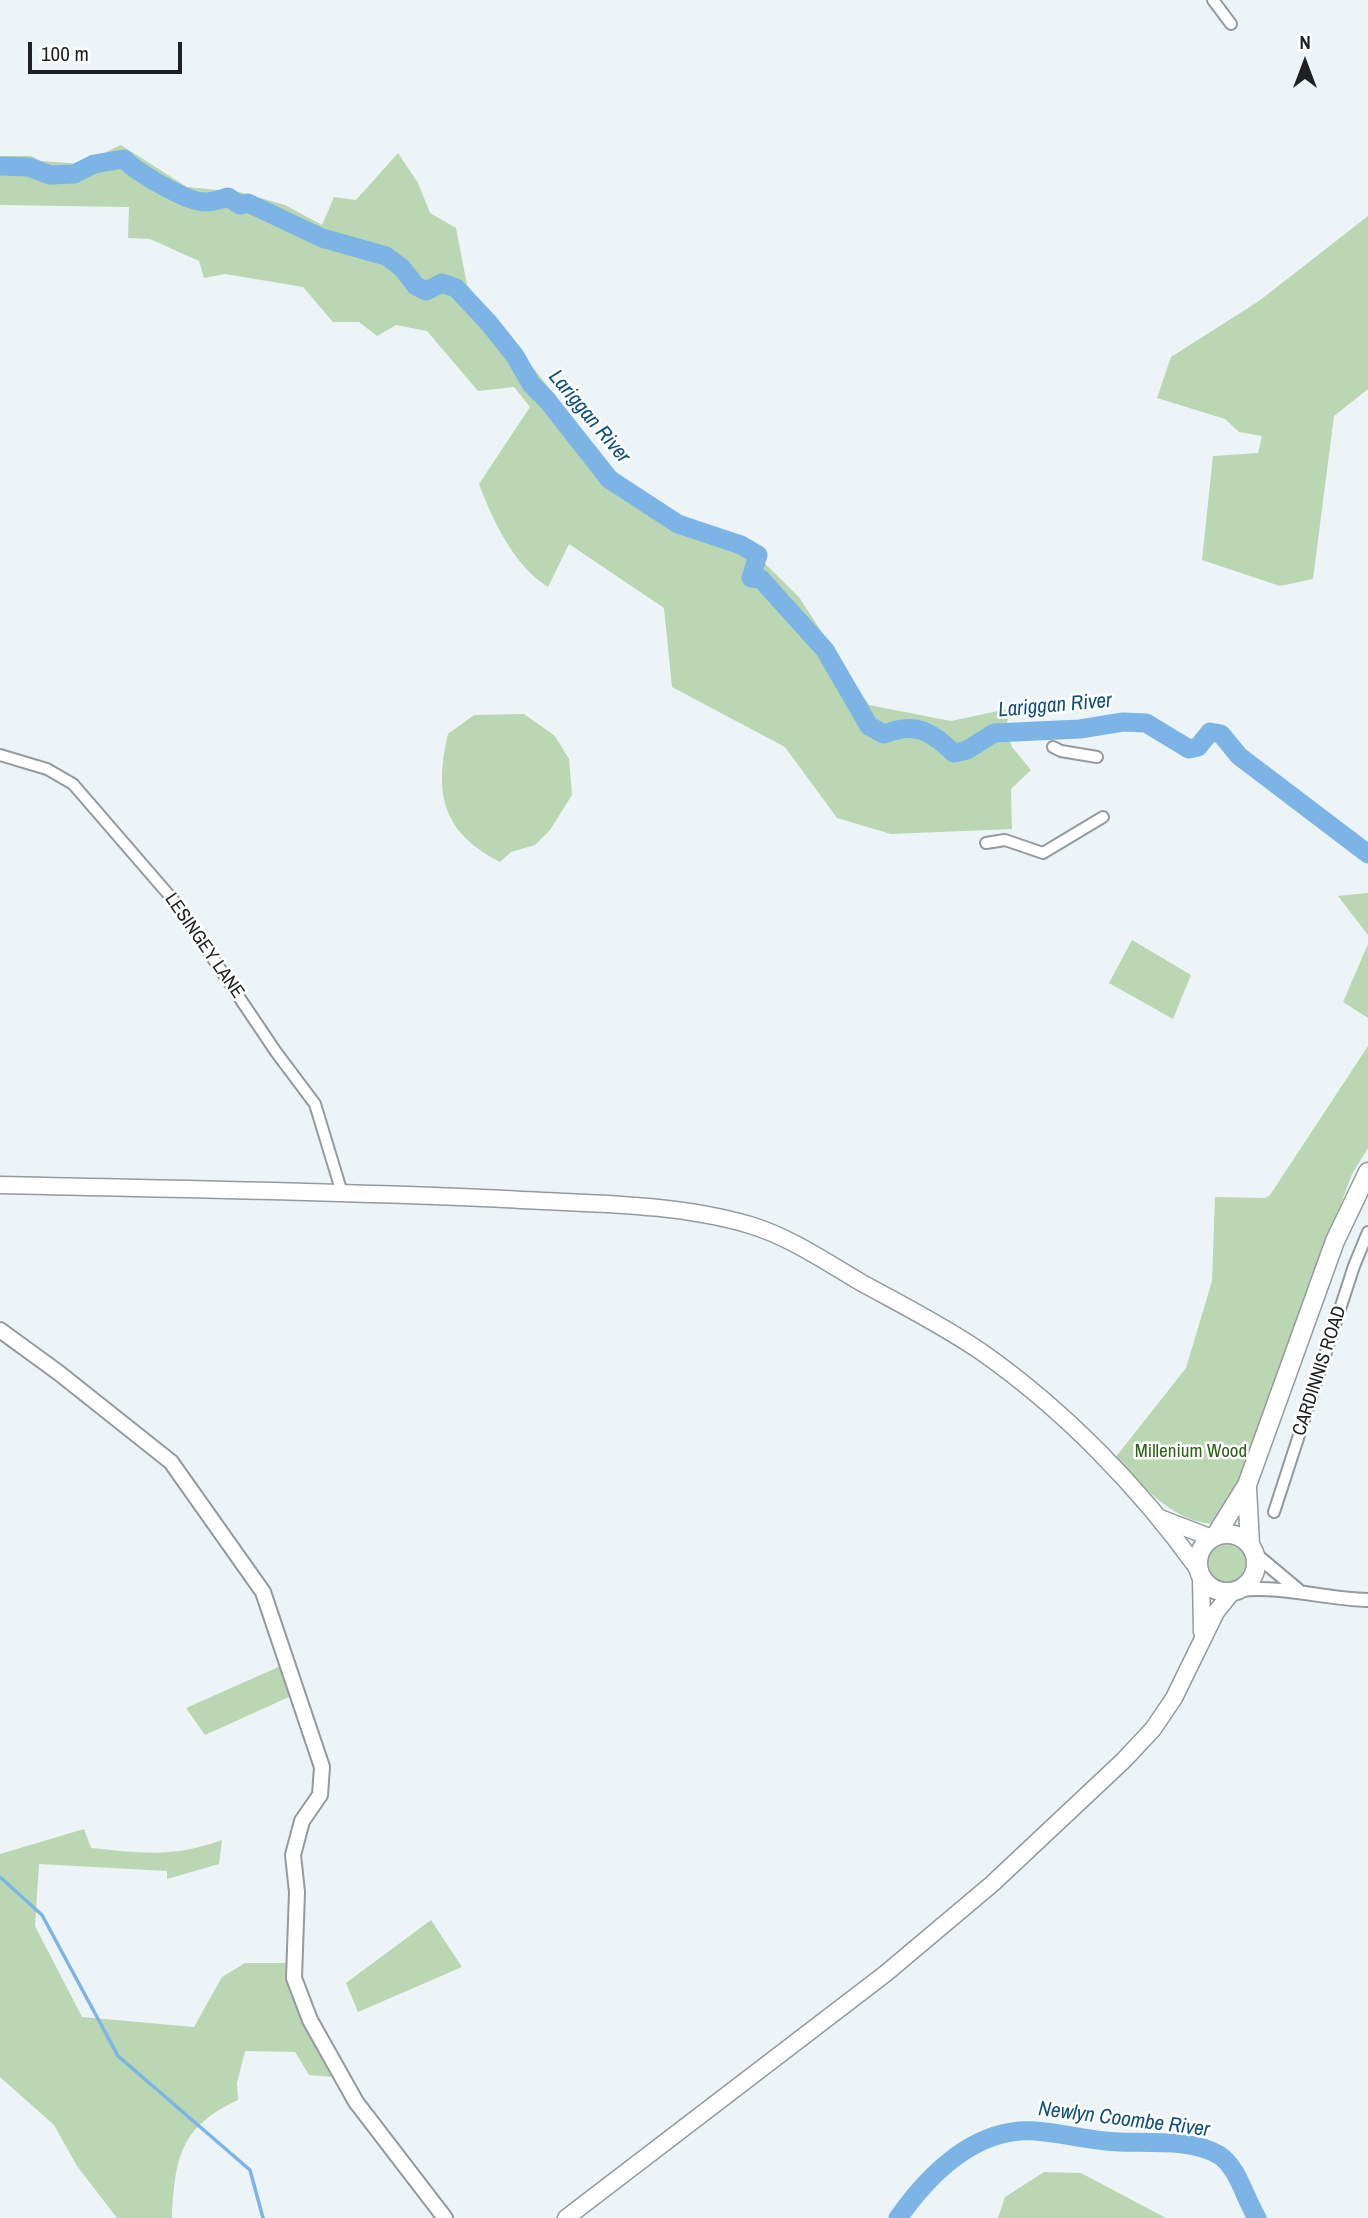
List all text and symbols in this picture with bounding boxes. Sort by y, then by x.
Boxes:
scale bar [32,28,186,72]
north arrow [1270,28,1340,98]
text: N [1299,29,1311,55]
text: 100 m [41,39,89,68]
water label: Lariggan River [543,365,635,469]
water label: Lariggan River [997,688,1113,724]
street label: LESINGEY LANE [159,889,249,1003]
street label: CARDINNIS ROAD [1288,1303,1352,1439]
park label: Millenium Wood [1135,1441,1247,1463]
water label: Newlyn Coombe River [1037,2097,1211,2143]

